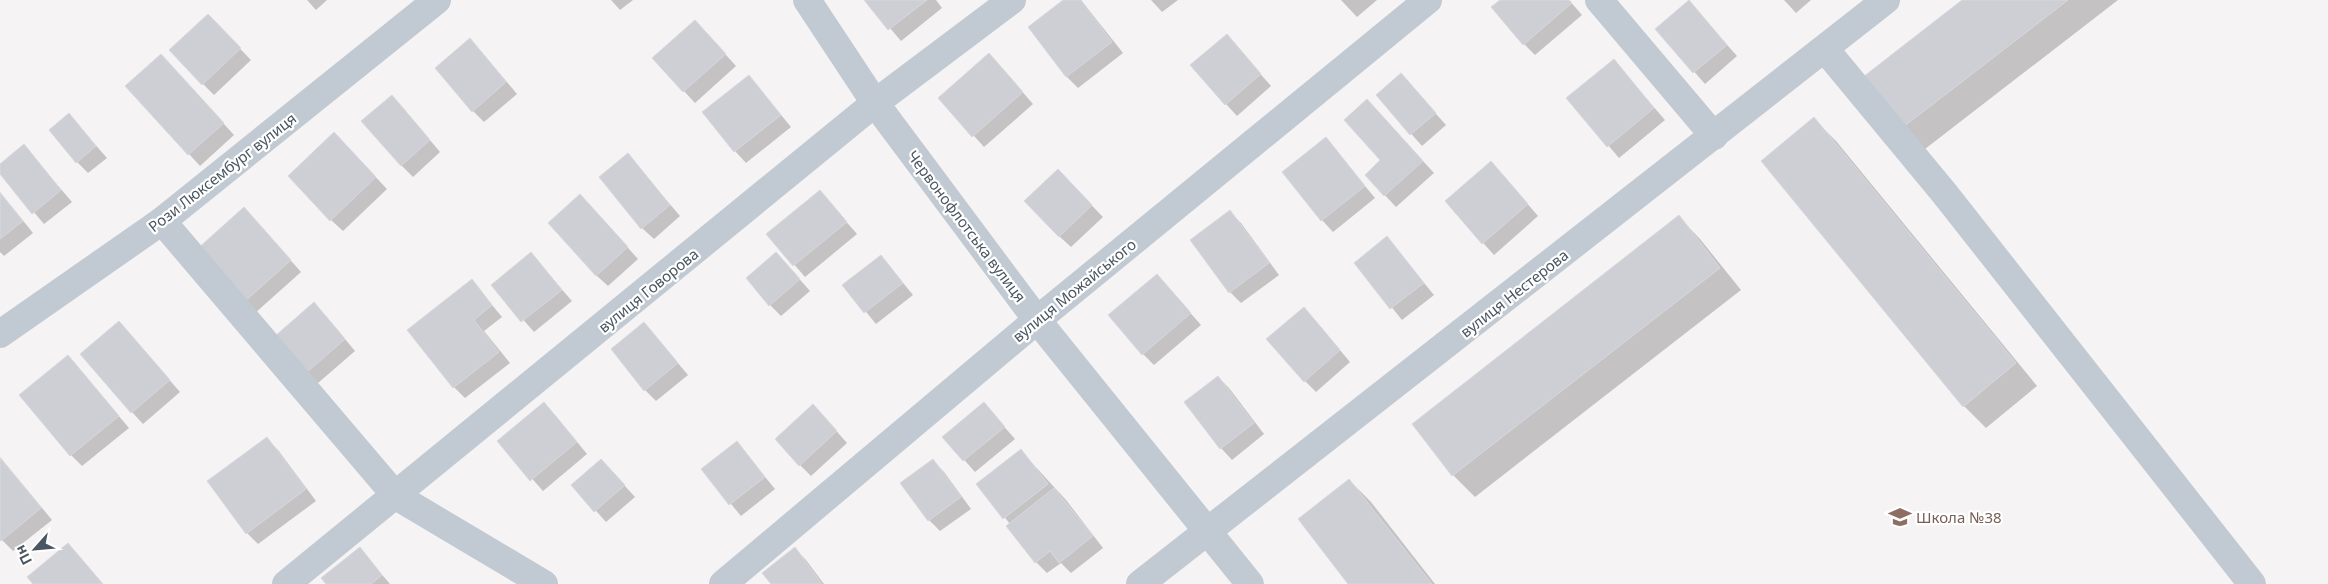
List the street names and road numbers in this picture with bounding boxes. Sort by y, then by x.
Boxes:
street label: Рози Люксембург вулиця [144,108,300,236]
street label: Червонофлотська вулиця [903,146,1031,306]
street label: вулиця Можайського [1008,234,1140,346]
street label: вулиця Говорова [594,243,702,337]
street label: вулиця Нестерова [1456,245,1572,341]

